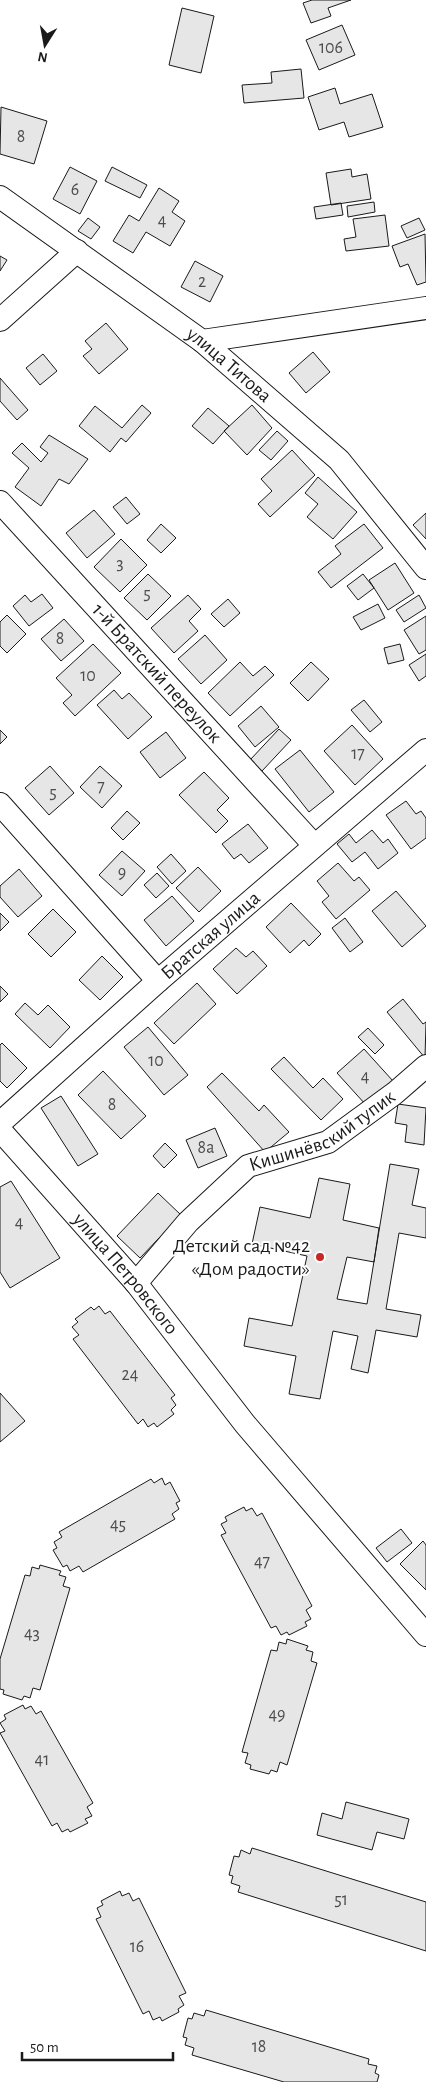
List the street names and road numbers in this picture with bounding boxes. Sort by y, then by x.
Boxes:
street label: улица Титова [182,323,275,406]
street label: 1-й Братский переулок [88,600,225,747]
street label: Братская улица [157,888,264,983]
street label: Кишинёвский тупик [247,1086,399,1175]
street label: улица Петровского [68,1209,182,1338]

